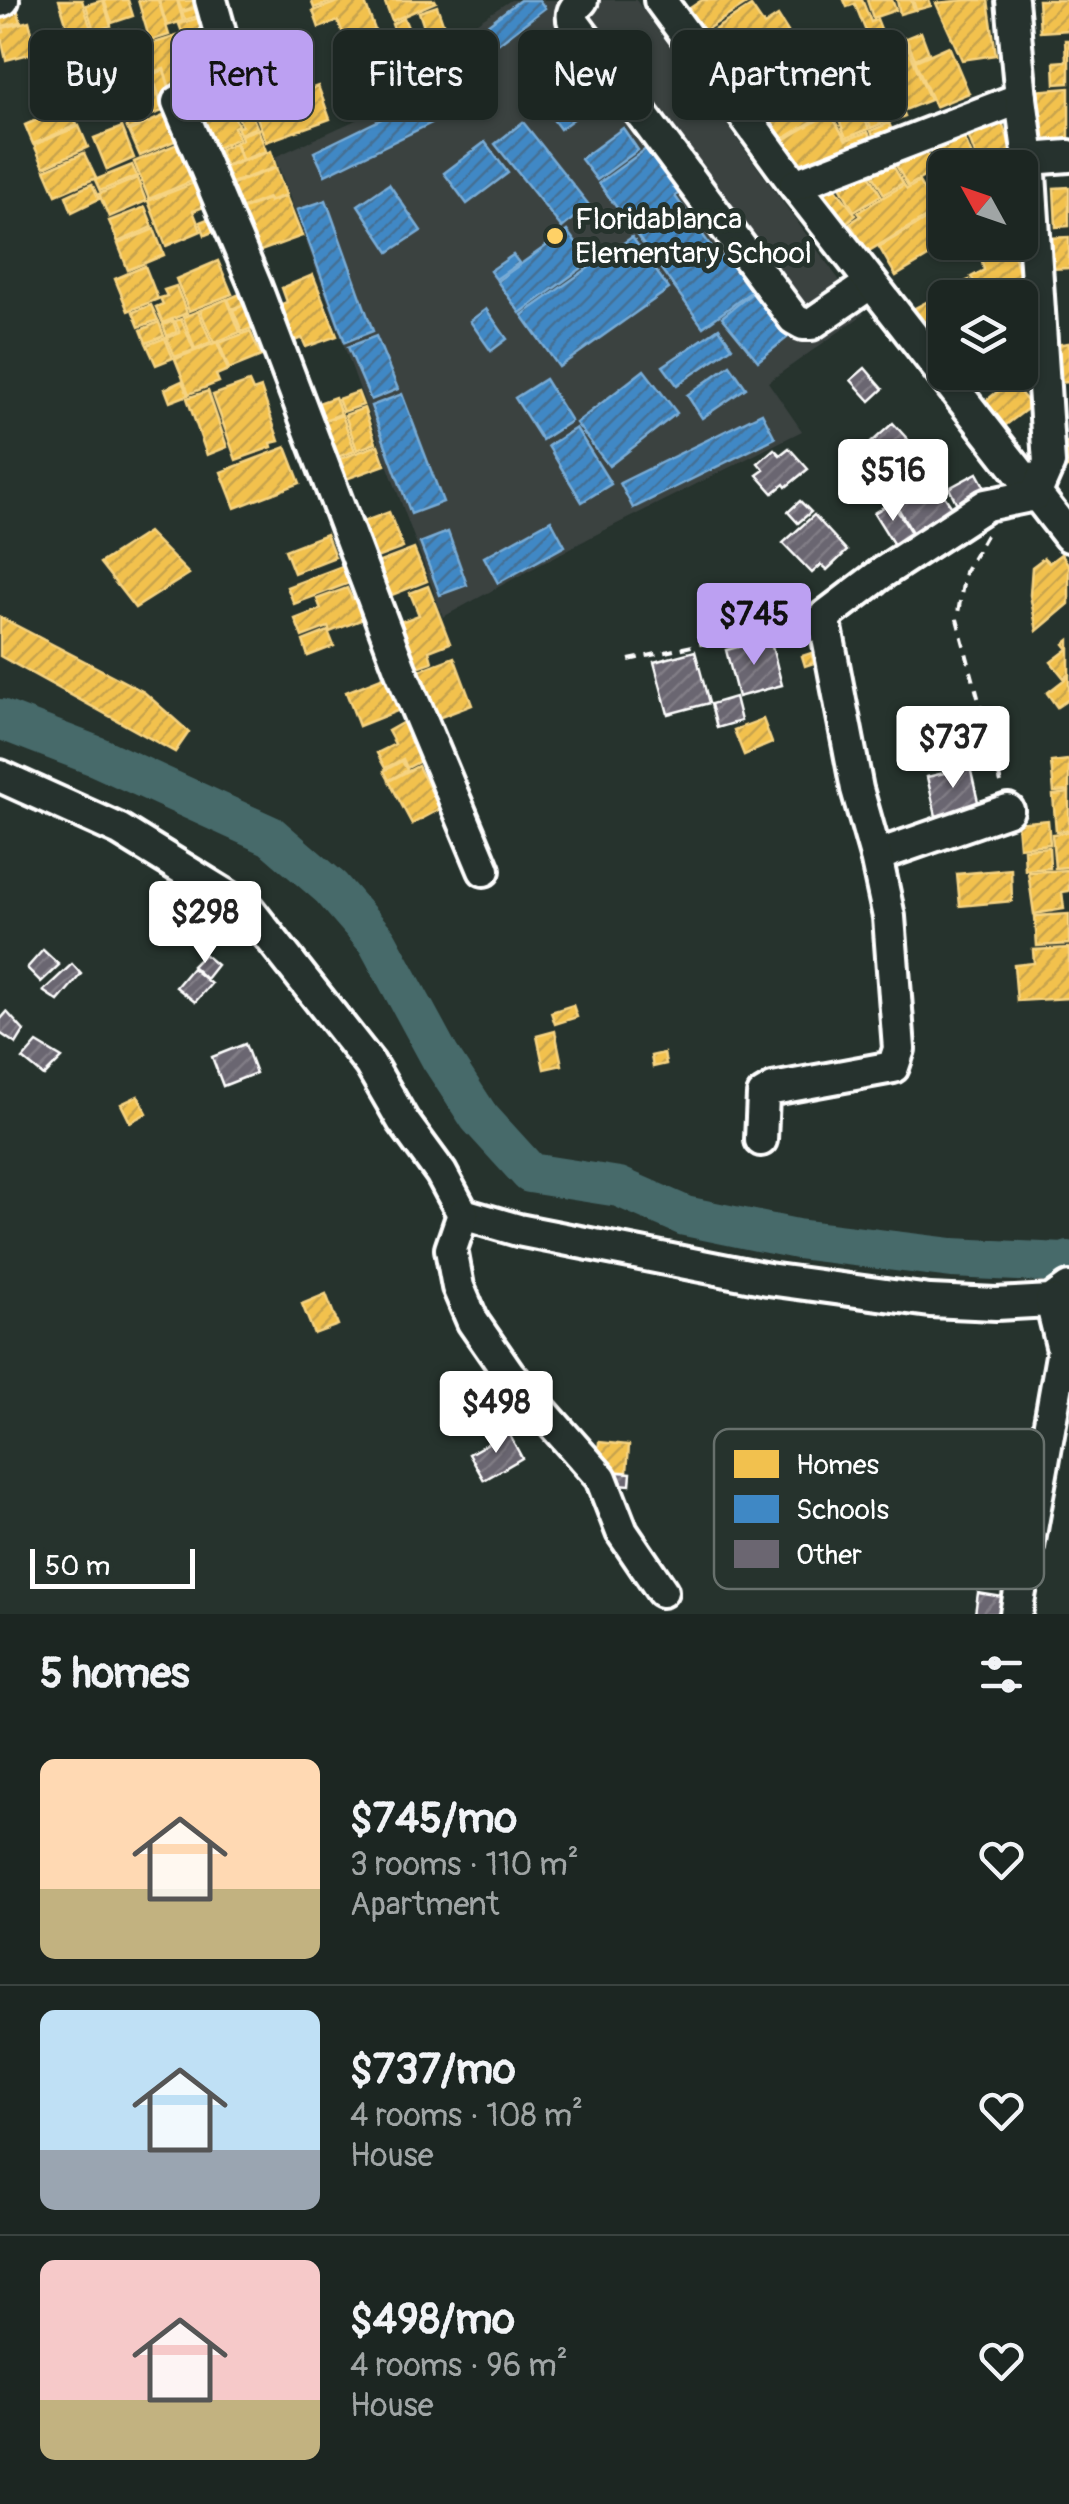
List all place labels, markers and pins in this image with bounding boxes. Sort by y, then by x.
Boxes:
place label: Floridablanca Elementary School [575,201,812,272]
marker: Floridablanca Elementary School [544,225,566,247]
pin: $516 [834,439,952,524]
pin: $745 [695,583,813,668]
pin: $737 [894,706,1012,791]
pin: $298 [146,881,264,966]
pin: $498 [437,1371,555,1456]

